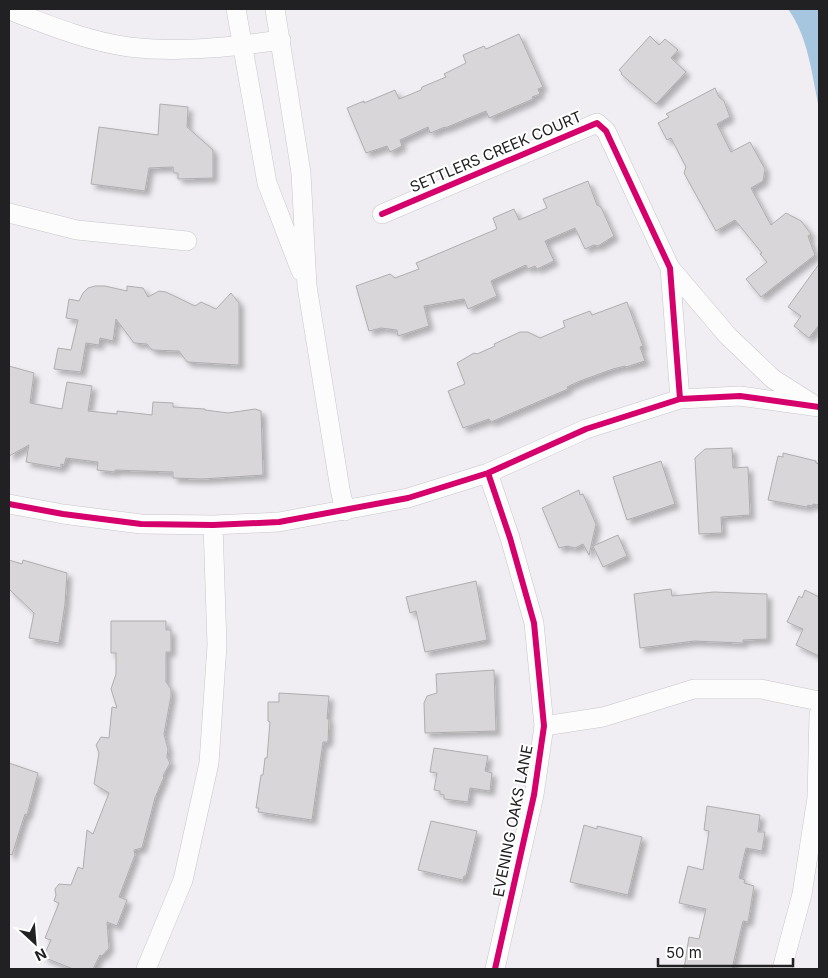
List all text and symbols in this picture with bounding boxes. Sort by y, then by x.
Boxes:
street label: SETTLERS CREEK COURT [407,107,585,196]
street label: EVENING OAKS LANE [488,743,537,899]
north arrow [10,918,60,968]
scale bar [658,936,793,968]
text: 50 m [666,943,702,962]
text: N [32,945,49,965]

